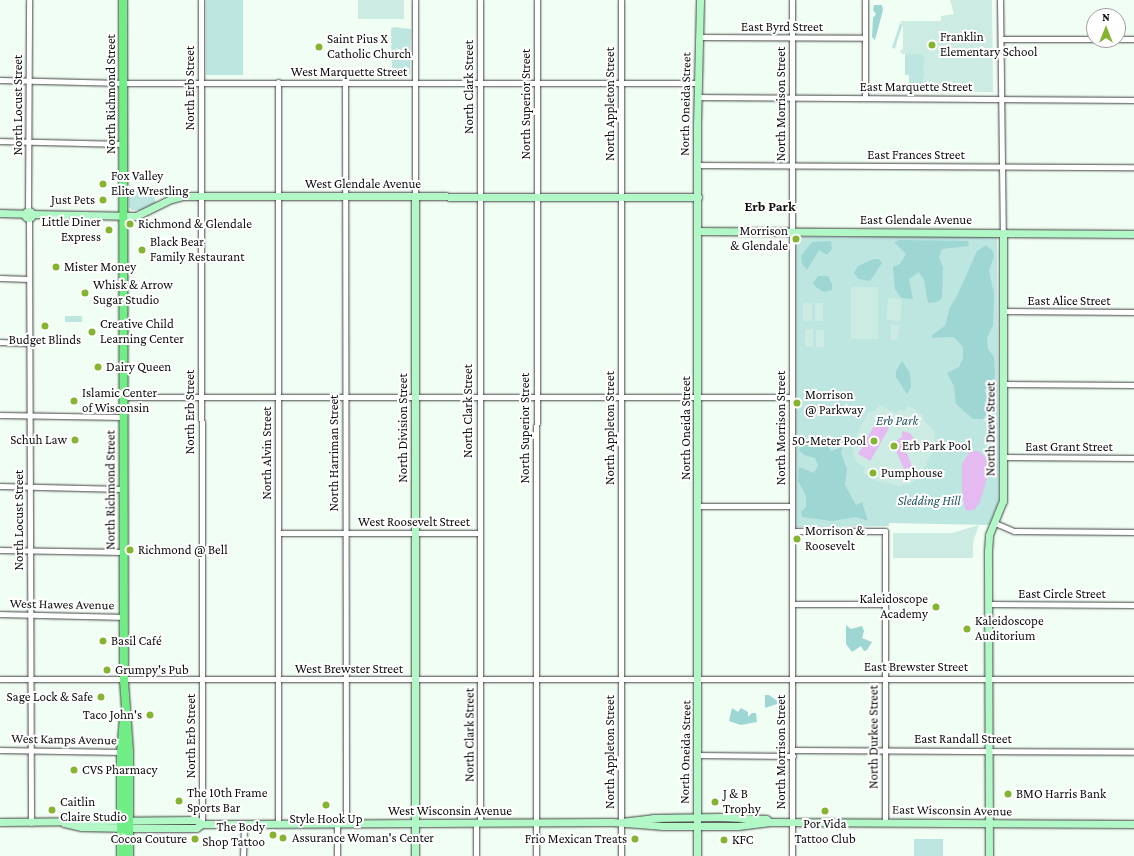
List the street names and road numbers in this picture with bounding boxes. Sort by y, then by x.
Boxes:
street label: East Byrd Street [741,19,823,35]
street label: North Richmond Street [103,34,119,154]
street label: North Clark Street [461,40,477,134]
street label: North Erb Street [182,46,198,130]
street label: North Appleton Street [602,47,618,161]
street label: North Morrison Street [773,47,789,161]
street label: North Superior Street [518,49,534,159]
street label: North Oneida Street [677,52,695,156]
street label: North Locust Street [10,55,26,155]
street label: West Marquette Street [291,64,407,80]
street label: East Marquette Street [860,79,972,95]
street label: East Frances Street [867,147,965,163]
street label: West Glendale Avenue [305,176,421,192]
street label: East Glendale Avenue [860,212,972,228]
street label: East Alice Street [1027,293,1111,309]
street label: North Clark Street [460,364,476,458]
street label: North Erb Street [182,370,198,454]
street label: North Appleton Street [602,371,618,485]
street label: North Morrison Street [773,371,789,485]
street label: North Division Street [395,373,411,483]
street label: North Superior Street [517,373,533,483]
street label: North Oneida Street [678,376,694,480]
street label: North Drew Street [983,382,999,476]
street label: North Harriman Street [326,395,342,511]
street label: North Alvin Street [259,406,275,500]
street label: North Richmond Street [103,430,119,550]
street label: East Grant Street [1025,439,1113,455]
street label: North Locust Street [11,470,27,570]
street label: West Roosevelt Street [358,514,470,530]
street label: East Circle Street [1018,586,1106,602]
street label: West Hawes Avenue [10,596,114,614]
street label: East Brewster Street [864,659,968,675]
street label: West Brewster Street [295,661,403,677]
street label: North Durkee Street [866,685,882,789]
street label: North Clark Street [462,688,478,782]
street label: North Erb Street [183,694,199,778]
street label: North Appleton Street [602,695,618,809]
street label: North Morrison Street [773,695,789,809]
street label: North Oneida Street [677,700,695,804]
street label: West Kamps Avenue [11,731,117,749]
street label: East Randall Street [914,731,1012,747]
street label: East Wisconsin Avenue [892,802,1012,820]
street label: West Wisconsin Avenue [388,803,512,819]

